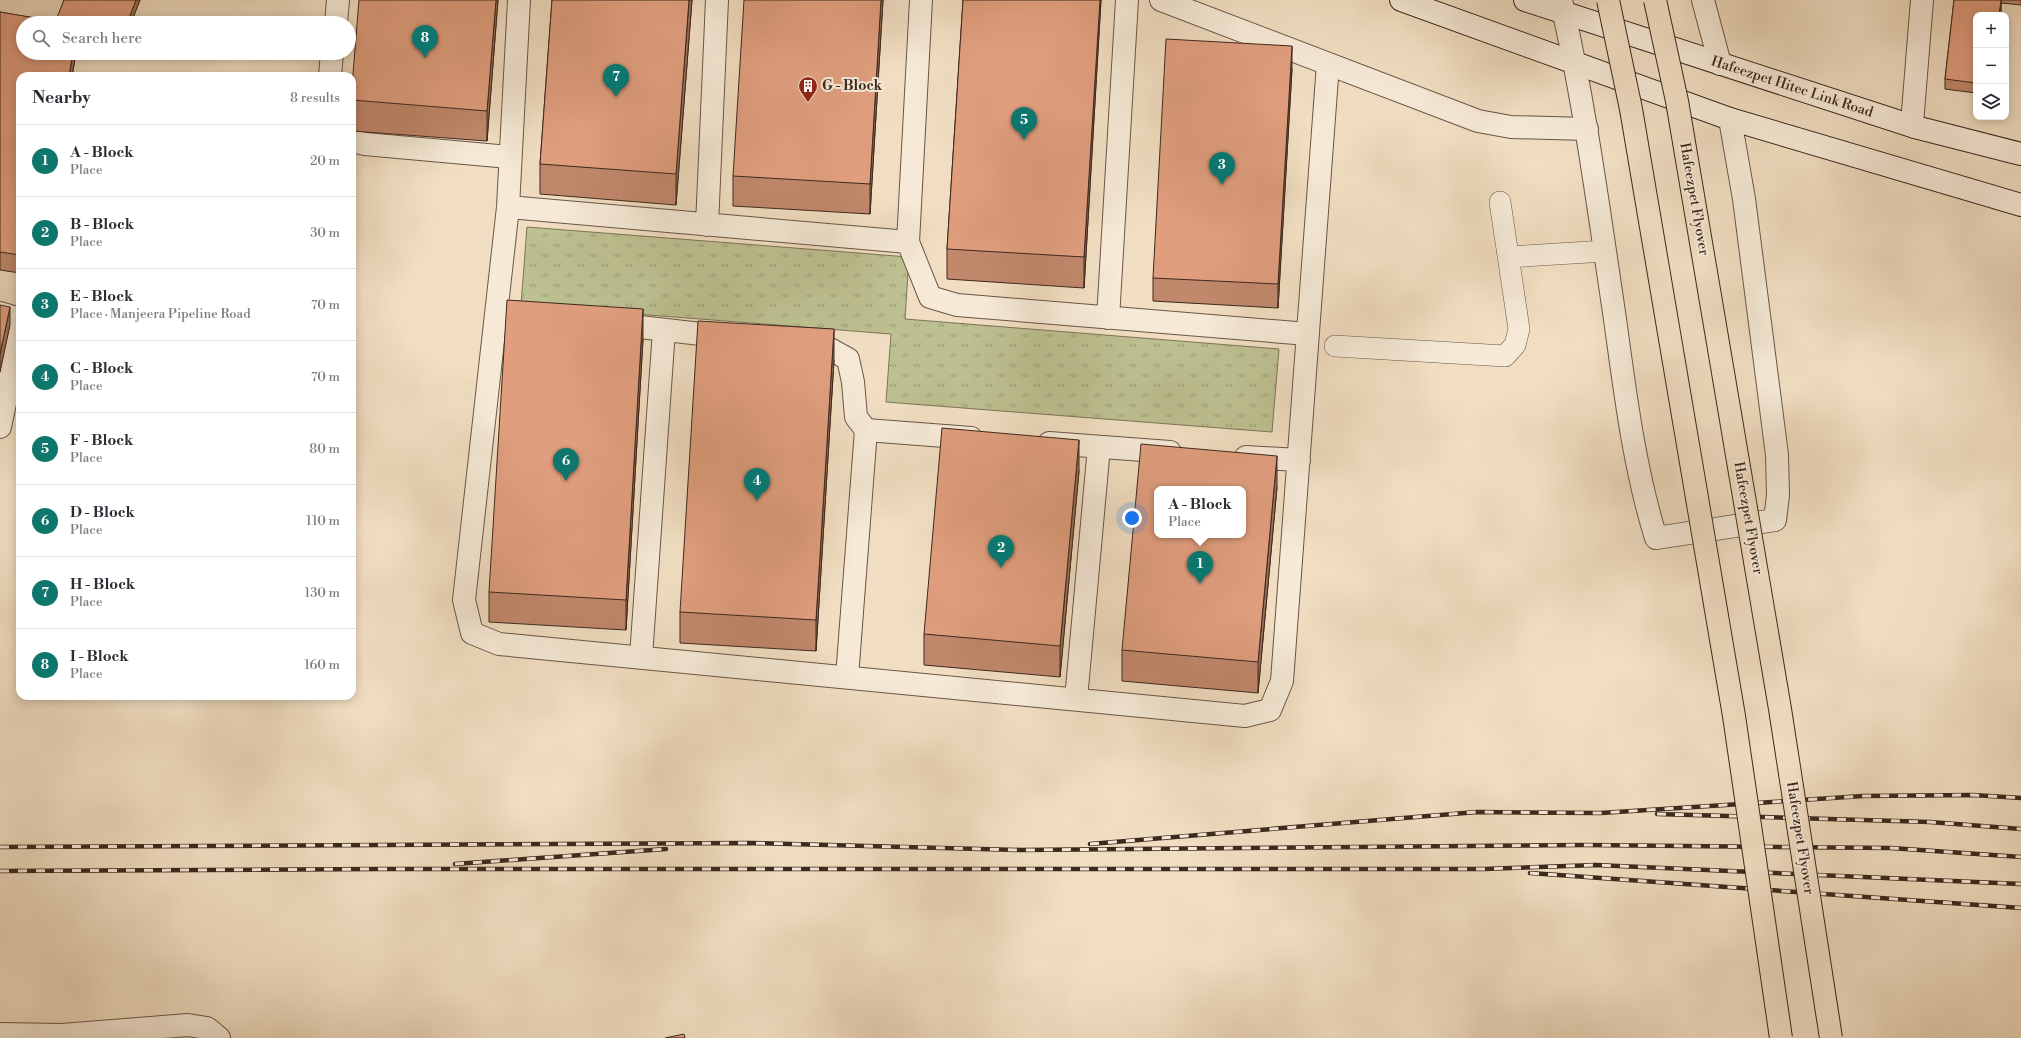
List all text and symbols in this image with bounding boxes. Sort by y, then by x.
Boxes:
map controls [1973,12,2009,120]
button: + [1973,12,2009,48]
search box [16,16,356,60]
pin: 8 [412,25,438,58]
icon: search [30,27,52,49]
text: Search here [62,29,142,48]
button: − [1973,48,2009,84]
street label: Hafeezpet Hitec Link Road [1709,52,1875,122]
pin: 7 [603,64,629,97]
building icon: G - Block [797,75,819,103]
place label: G - Block [822,77,883,95]
button: layers [1973,84,2009,120]
text: Nearby [32,87,91,109]
text: 8 results [290,90,340,106]
pin: 5 [1011,107,1037,140]
street label: Hafeezpet Flyover [1675,141,1713,257]
text: A - Block [70,143,133,162]
pin: 3 [1209,152,1235,185]
text: 1 [42,153,48,169]
text: 20 m [310,153,340,169]
text: Place [70,162,102,178]
text: B - Block [70,215,134,234]
text: 2 [41,225,49,241]
text: 30 m [310,225,340,241]
text: Place [70,234,102,250]
text: E - Block [70,287,133,306]
text: 3 [41,297,49,313]
text: 70 m [311,297,340,313]
text: Place · Manjeera Pipeline Road [70,306,251,322]
text: C - Block [70,359,133,378]
text: 4 [41,369,49,385]
text: 70 m [311,369,340,385]
text: Place [70,378,102,394]
text: F - Block [70,431,133,450]
text: 5 [41,441,49,457]
text: 80 m [309,441,340,457]
pin: 6 [553,448,579,481]
text: Place [70,450,102,466]
street label: Hafeezpet Flyover [1729,460,1767,576]
pin: 4 [744,468,770,501]
popup [1154,486,1246,538]
text: A - Block [1168,495,1232,514]
text: D - Block [70,503,135,522]
your location [1122,508,1142,528]
text: 6 [41,513,49,529]
text: 110 m [306,513,340,529]
text: Place [1168,514,1201,530]
text: Place [70,522,102,538]
pin: 2 [988,535,1014,568]
pin: 1 [1187,551,1213,584]
text: H - Block [70,575,135,594]
text: 7 [41,585,49,601]
text: 130 m [305,585,340,601]
text: Place [70,594,102,610]
text: I - Block [70,647,129,666]
text: 8 [41,657,49,673]
text: 160 m [304,657,340,673]
text: Place [70,666,102,682]
street label: Hafeezpet Flyover [1782,780,1818,896]

